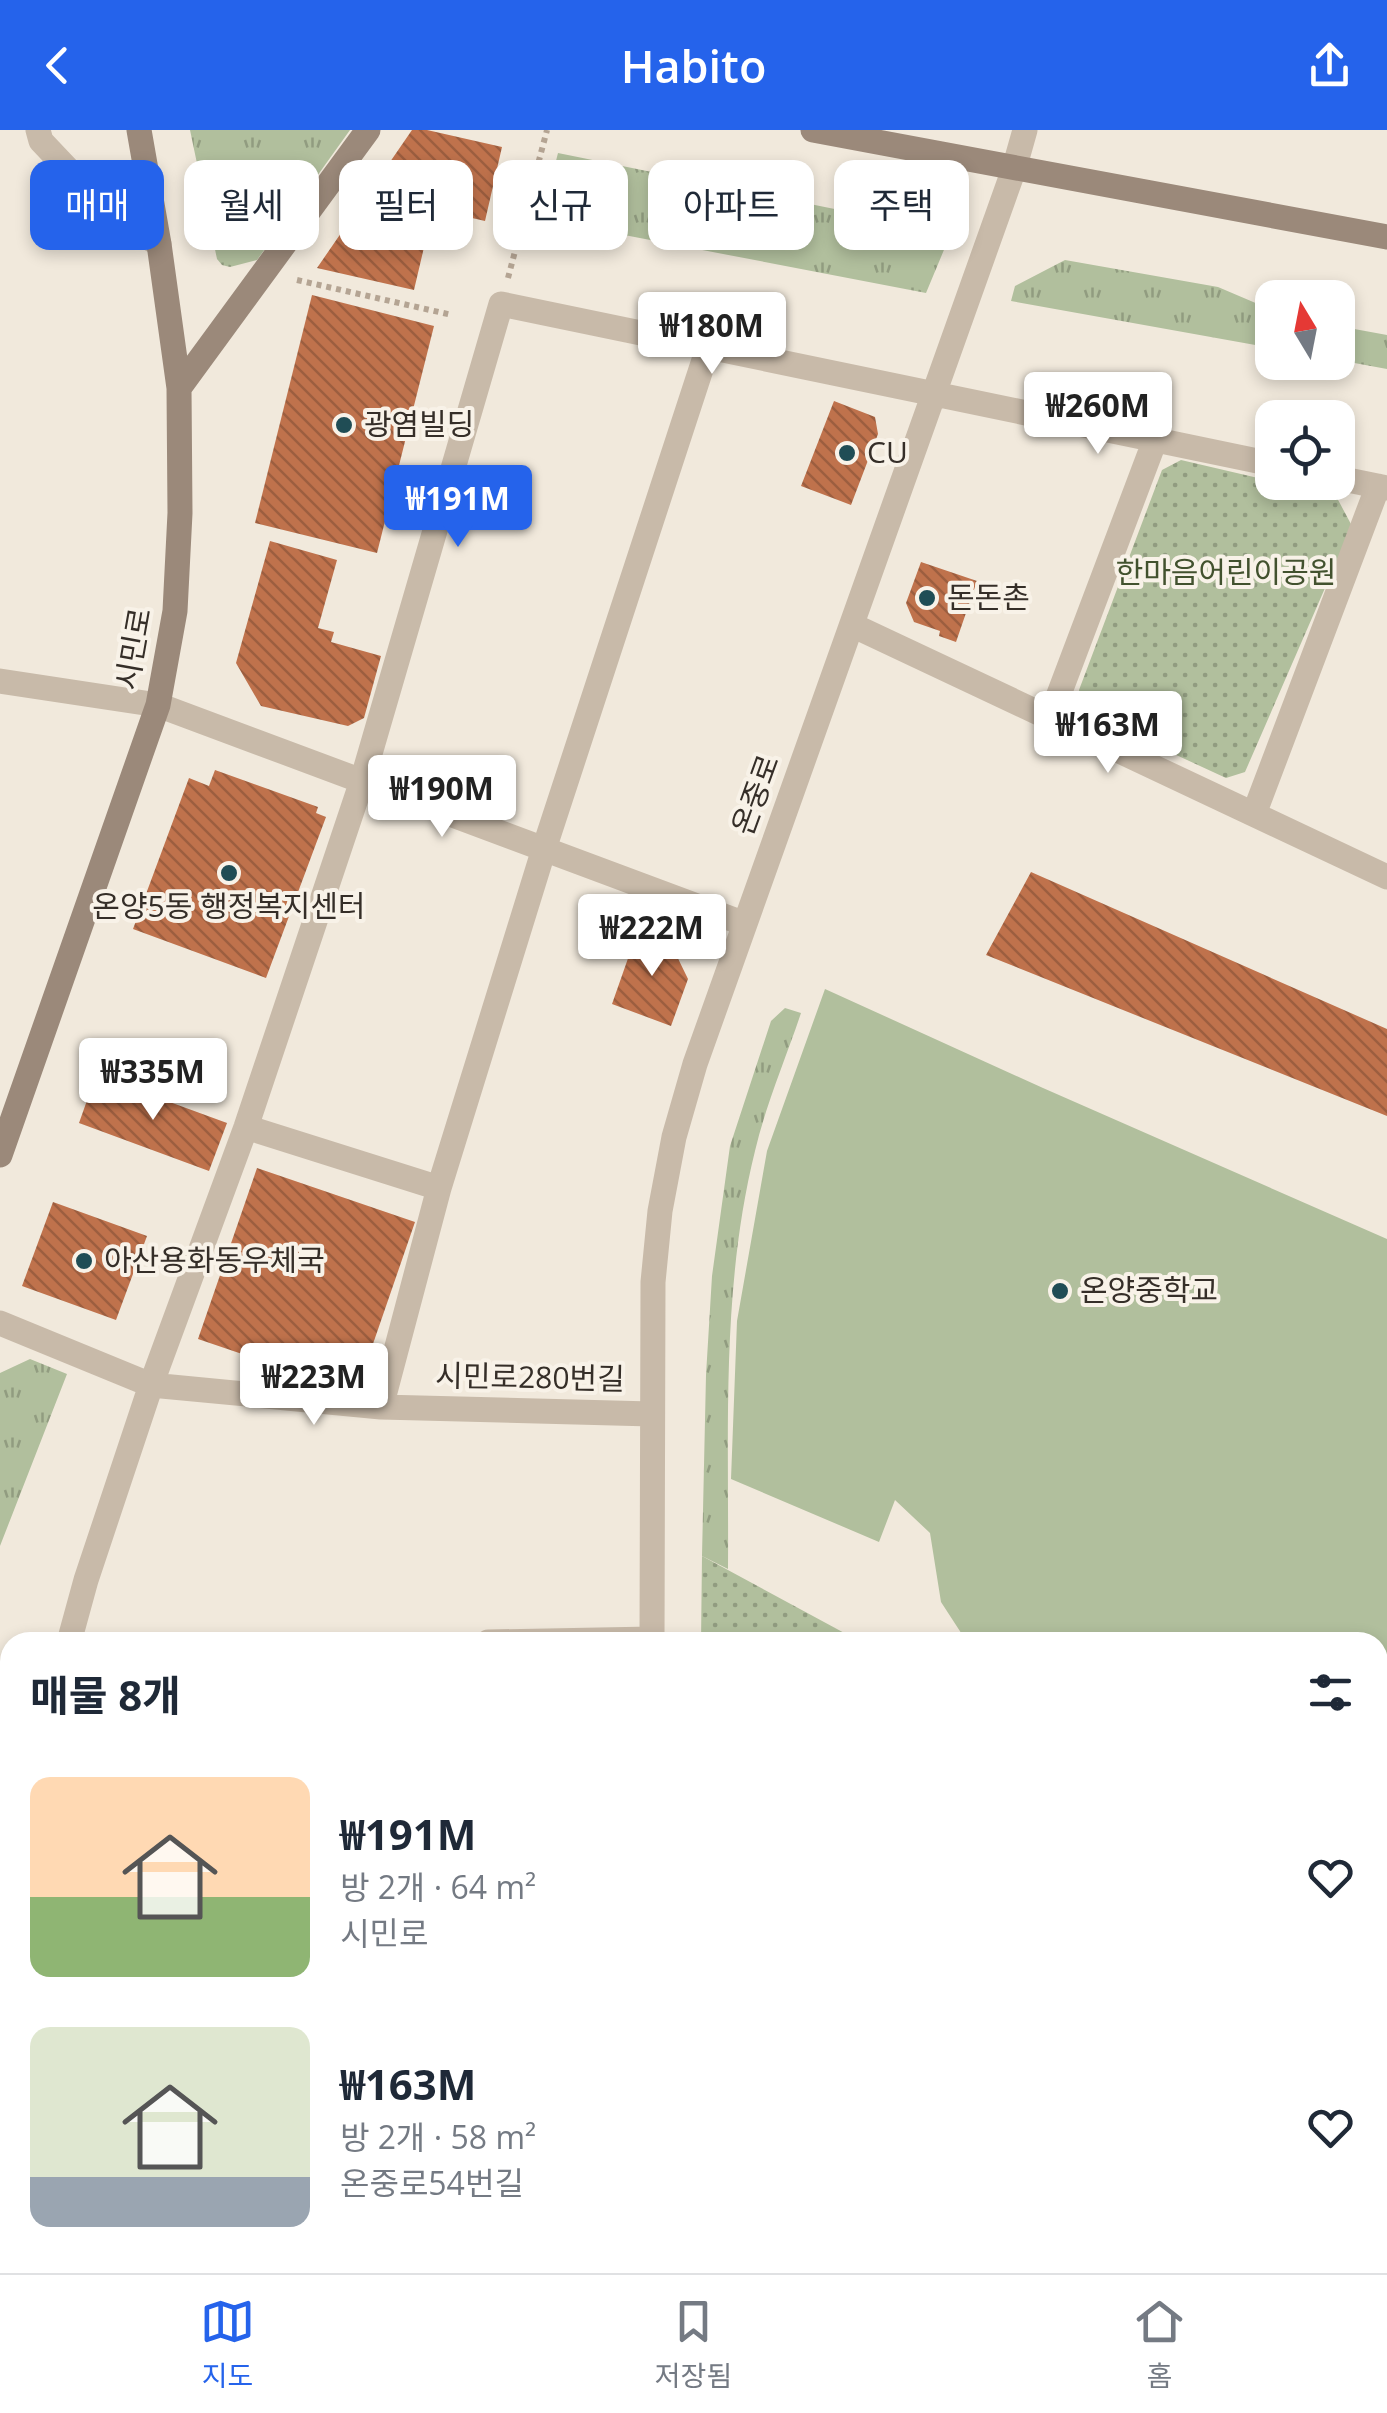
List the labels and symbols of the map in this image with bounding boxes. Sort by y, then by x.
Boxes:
north arrow [1255,280,1355,380]
pin: ₩180M [642,292,782,377]
pin: ₩260M [1028,372,1168,457]
place label: 광염빌딩 [364,403,474,444]
marker: 광염빌딩 [333,414,355,436]
place label: CU [867,431,908,472]
marker: CU [836,442,858,464]
pin: ₩191M [388,465,528,550]
park label: 한마음어린이공원 [1116,551,1336,592]
place label: 돈돈촌 [947,576,1030,617]
marker: 돈돈촌 [916,587,938,609]
street label: 시민로 [105,604,160,693]
pin: ₩163M [1038,691,1178,776]
street label: 온중로 [721,749,788,840]
pin: ₩190M [372,755,512,840]
marker: 온양5동 행정복지센터 [218,862,240,884]
place label: 온양5동 행정복지센터 [92,885,366,926]
pin: ₩222M [582,894,722,979]
pin: ₩335M [83,1038,223,1123]
place label: 아산용화동우체국 [104,1239,325,1280]
marker: 아산용화동우체국 [73,1250,95,1272]
place label: 온양중학교 [1080,1269,1218,1310]
marker: 온양중학교 [1049,1280,1071,1302]
pin: ₩223M [244,1343,384,1428]
street label: 시민로280번길 [435,1354,625,1399]

